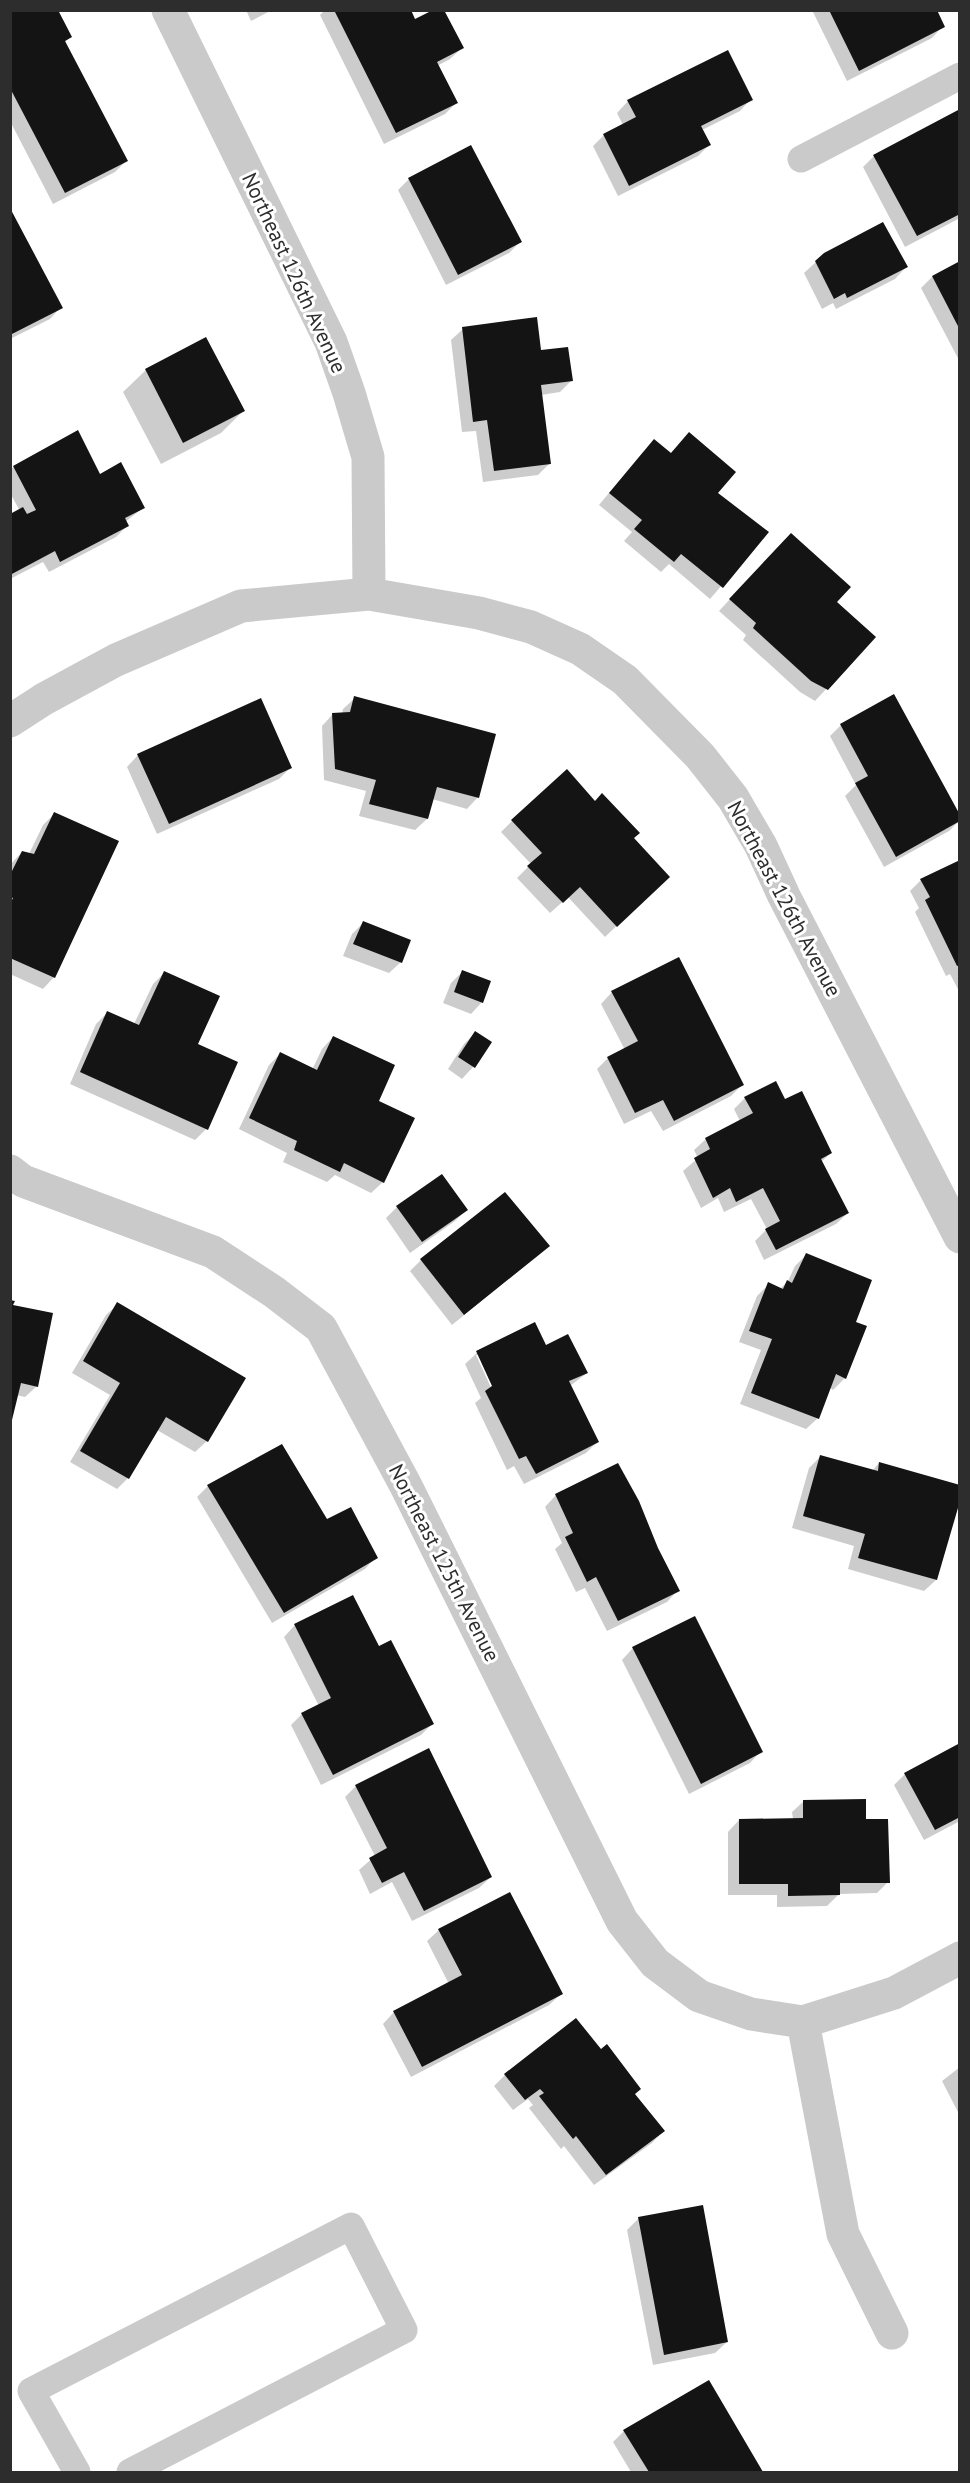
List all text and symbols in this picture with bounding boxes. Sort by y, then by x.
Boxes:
street label: Northeast 126th Avenue [236,168,353,377]
street label: Northeast 126th Avenue [721,796,848,1001]
street label: Northeast 125th Avenue [383,1460,506,1666]

